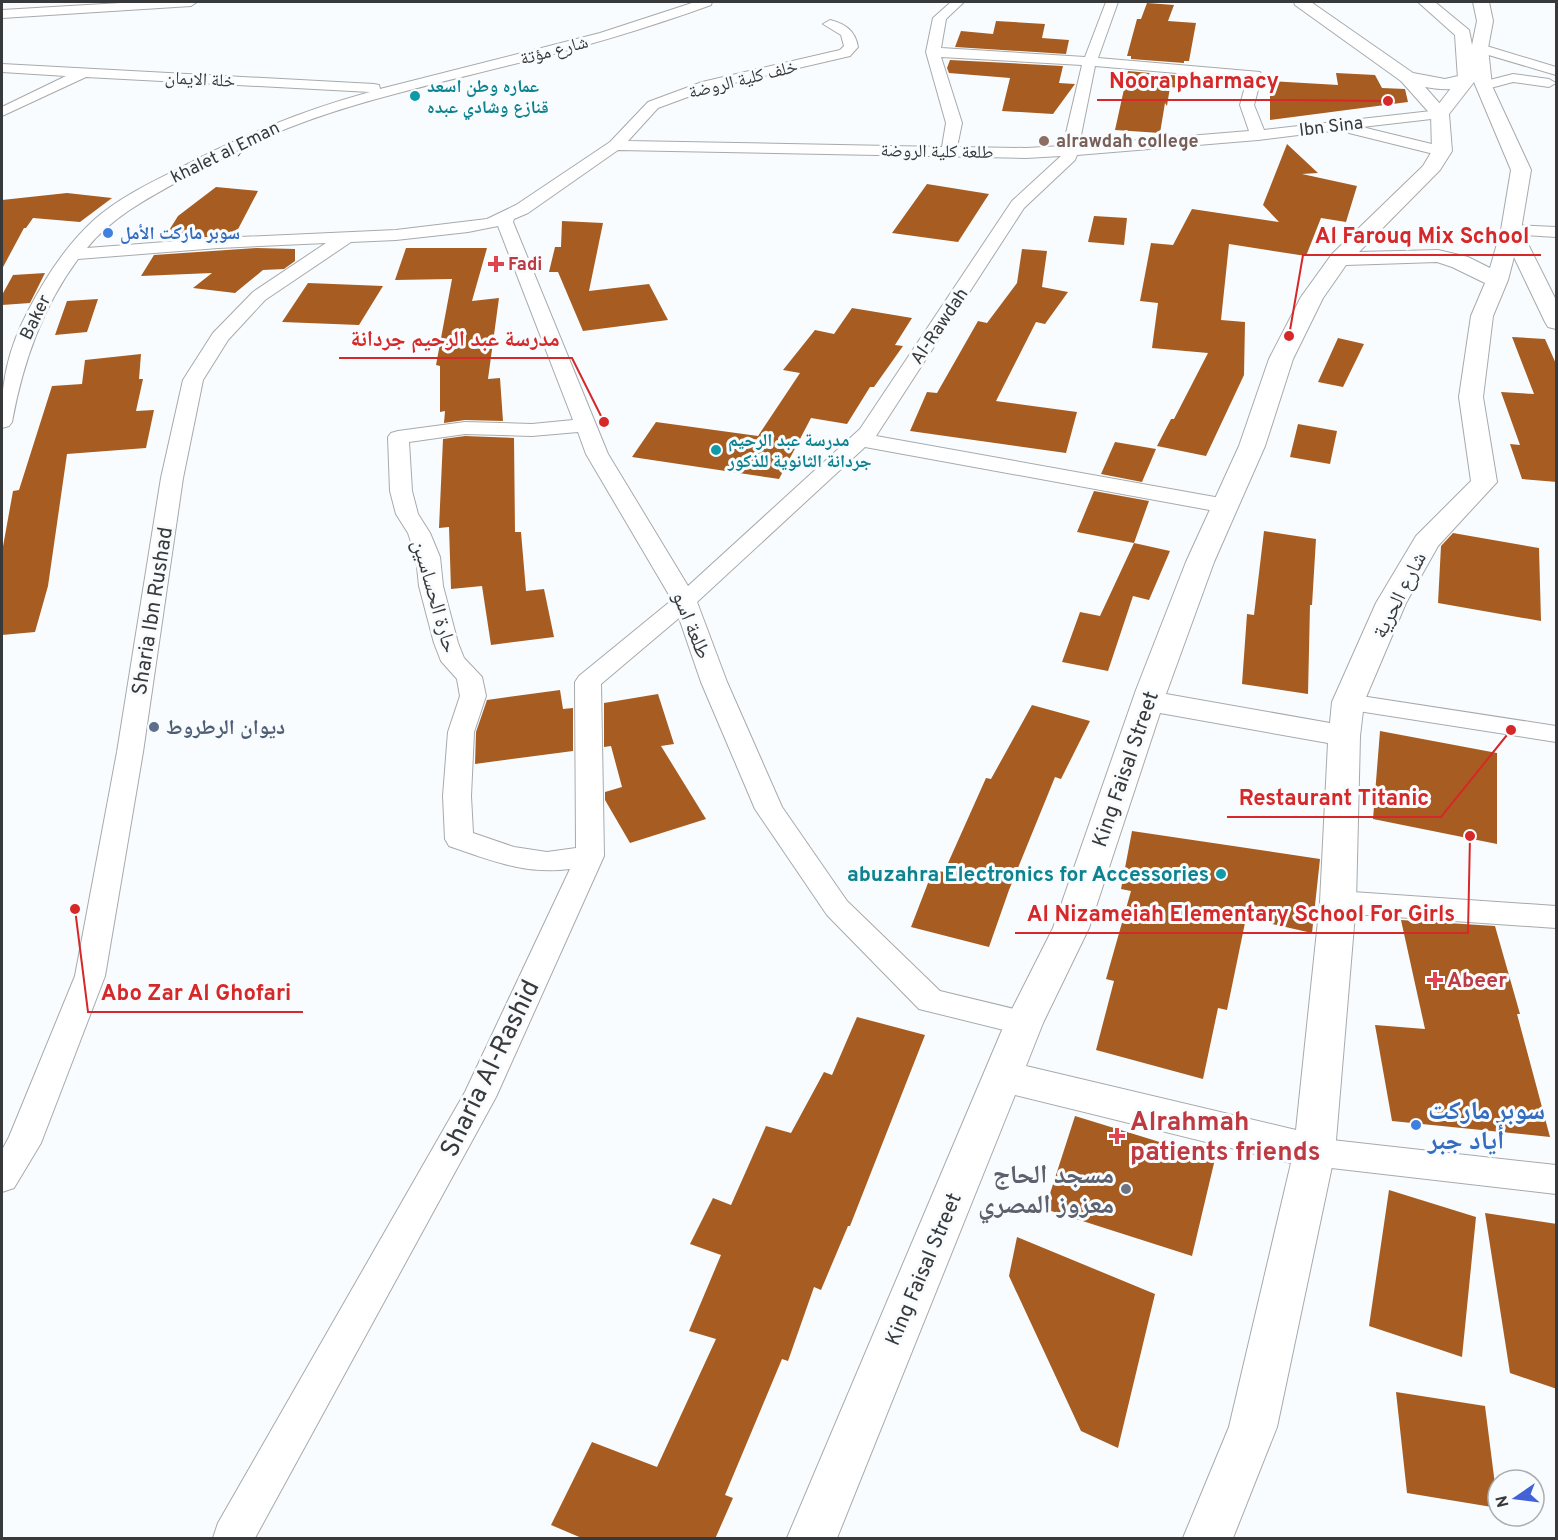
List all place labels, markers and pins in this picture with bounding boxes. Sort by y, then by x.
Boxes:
callout: Noora pharmacy [1097,60,1291,100]
place label: عماره وطن اسعد قنازع وشادي عبده [427,76,549,121]
marker: عماره وطن اسعد قنازع وشادي عبده [408,89,422,103]
place label: alrawdah college [1056,131,1198,154]
marker: alrawdah college [1037,134,1051,148]
callout: Al Farouq Mix School [1303,215,1541,255]
place label: سوبر ماركت الأمل [120,223,240,246]
marker: سوبر ماركت الأمل [101,226,115,240]
place label: Fadi [508,254,542,277]
marker: Fadi [489,257,503,271]
callout: مدرسة عبد الرحيم جردانة [339,318,572,358]
place label: مدرسة عبد الرحيم جردانة الثانوية للذكور [727,430,872,474]
marker: مدرسة عبد الرحيم جردانة الثانوية للذكور [709,443,723,457]
place label: ديوان الرطروط [166,715,285,742]
marker: ديوان الرطروط [147,720,161,734]
callout: Restaurant Titanic [1227,777,1441,817]
place label: abuzahra Electronics for Accessories [847,862,1209,889]
marker: abuzahra Electronics for Accessories [1214,867,1228,881]
callout: Al Nizameiah Elementary School For Girls [1015,893,1468,933]
place label: Abeer [1447,968,1507,995]
callout: Abo Zar Al Ghofari [88,972,303,1012]
marker: Abeer [1428,973,1442,987]
place label: سوبر ماركت أياد جبر [1427,1096,1545,1159]
place label: Alrahmah patients friends [1130,1107,1321,1170]
marker: سوبر ماركت أياد جبر [1409,1118,1423,1132]
marker: Alrahmah patients friends [1108,1127,1126,1145]
place label: مسجد الحاج معزوز المصري [978,1160,1114,1224]
marker: مسجد الحاج معزوز المصري [1119,1182,1133,1196]

